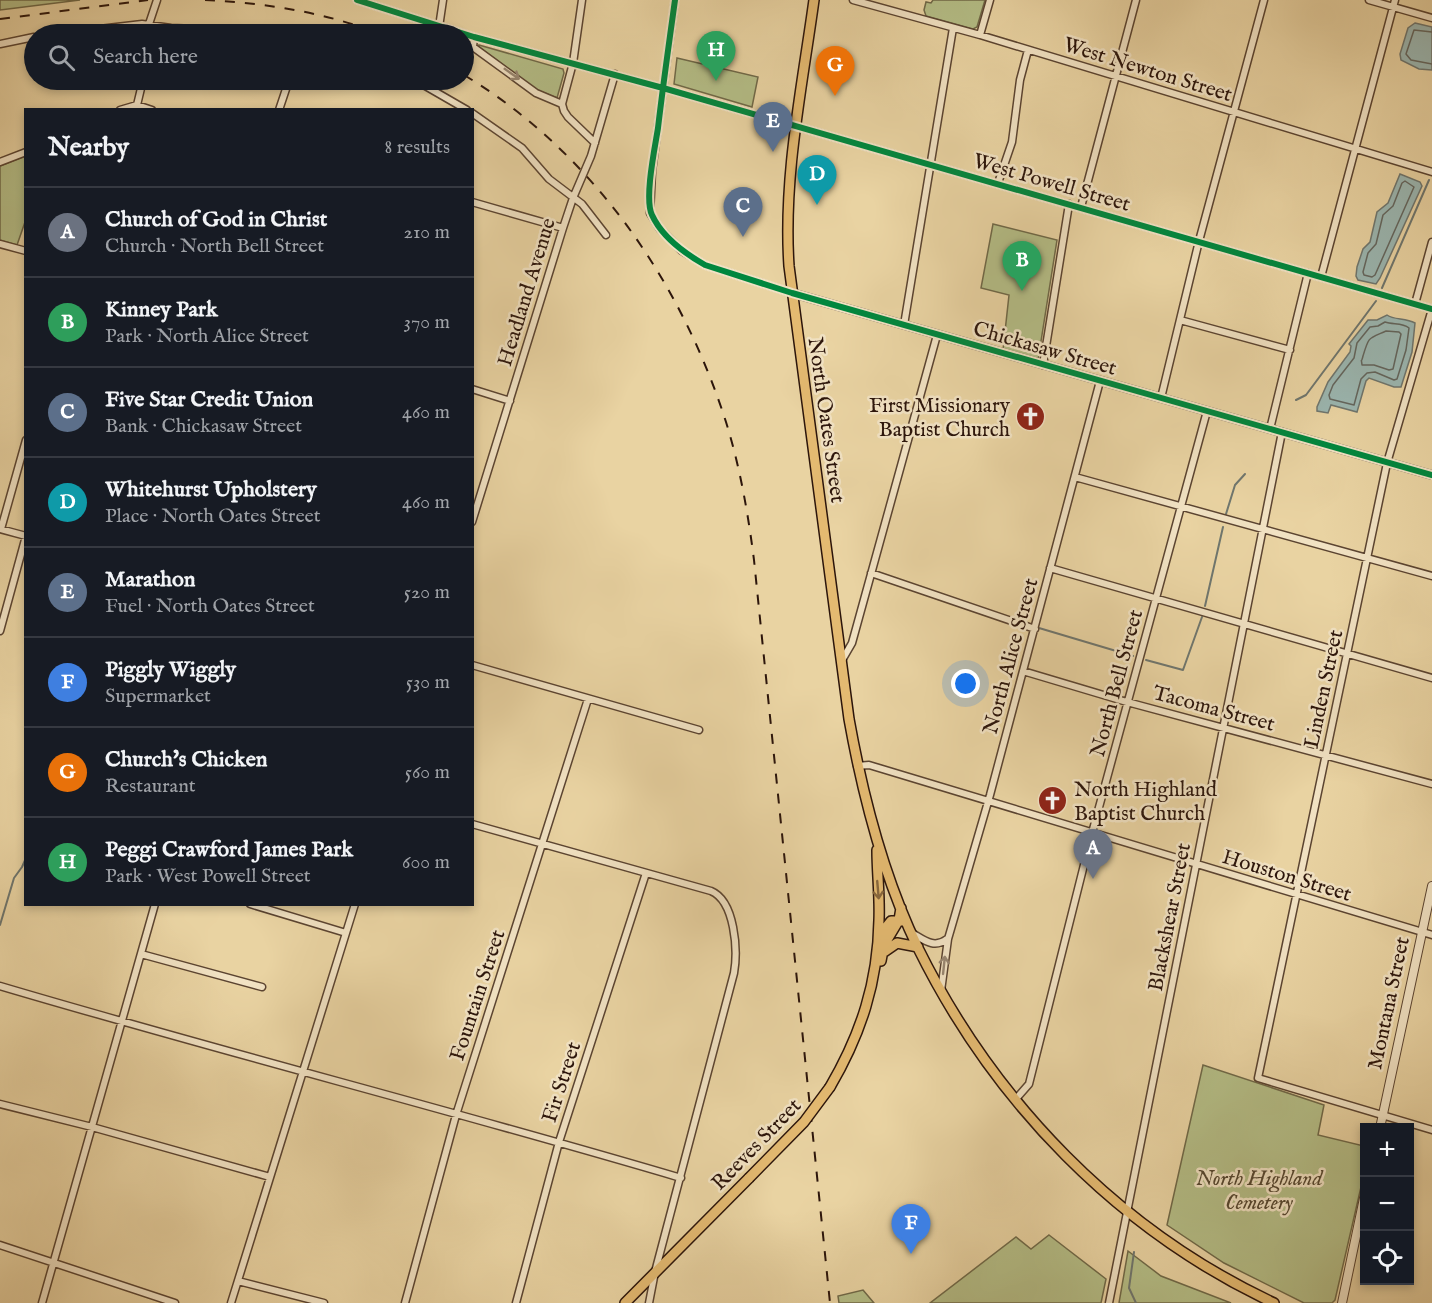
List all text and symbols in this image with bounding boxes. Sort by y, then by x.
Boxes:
search box [24,24,474,90]
pin: H [696,32,736,81]
street label: West Newton Street [1060,32,1235,109]
icon: search [45,41,78,74]
text: Search here [93,43,198,71]
pin: G [816,46,854,96]
one-way arrow [504,68,520,80]
pin: E [754,102,792,152]
text: Nearby [48,131,129,164]
text: 8 results [384,135,450,160]
street label: West Powell Street [970,148,1133,219]
pin: D [798,156,836,205]
pin: C [724,188,762,237]
text: Church of God in Christ [105,206,327,234]
street label: Headland Avenue [492,215,563,370]
text: A [61,220,74,245]
text: 210 m [404,220,450,245]
text: Church · North Bell Street [105,234,324,259]
pin: B [1002,242,1042,291]
text: Kinney Park [105,296,218,324]
text: B [61,310,74,335]
text: 370 m [404,310,450,335]
street label: Chickasaw Street [970,316,1119,383]
text: Park · North Alice Street [105,324,309,349]
street label: North Oates Street [801,336,851,505]
text: Five Star Credit Union [105,386,313,414]
place label: First Missionary Baptist Church [869,393,1011,444]
text: C [60,400,75,425]
text: 460 m [402,400,450,425]
church icon: First Missionary Baptist Church [1015,401,1047,433]
text: Bank · Chickasaw Street [105,414,302,439]
text: Whitehurst Upholstery [105,476,317,504]
text: D [59,490,76,515]
text: 460 m [402,490,450,515]
text: Place · North Oates Street [105,504,321,529]
text: Marathon [105,566,195,594]
street label: North Alice Street [978,575,1045,737]
text: E [61,580,74,605]
text: 520 m [404,580,450,605]
text: Fuel · North Oates Street [105,594,315,619]
street label: North Bell Street [1085,607,1150,760]
street label: Linden Street [1299,628,1350,751]
text: Piggly Wiggly [105,656,236,684]
your location [951,669,980,698]
text: F [61,670,74,695]
text: 530 m [406,670,450,695]
street label: Tacoma Street [1150,680,1278,739]
text: Supermarket [105,684,211,709]
text: Church's Chicken [105,746,268,774]
text: G [60,760,75,785]
text: 560 m [405,760,450,785]
text: Restaurant [105,774,196,799]
place label: North Highland Baptist Church [1074,777,1218,828]
church icon: North Highland Baptist Church [1037,785,1069,817]
pin: A [1074,830,1112,879]
text: Peggi Crawford James Park [105,836,353,864]
street label: Blackshear Street [1143,841,1198,994]
street label: Houston Street [1219,844,1354,909]
text: H [59,850,76,875]
text: 600 m [402,850,450,875]
text: Park · West Powell Street [105,864,311,889]
one-way arrow [873,880,884,900]
street label: Fountain Street [445,927,512,1064]
street label: Montana Street [1362,934,1417,1072]
one-way arrow [939,956,950,976]
street label: Fir Street [537,1039,588,1126]
street label: Reeves Street [706,1093,808,1197]
map controls [1360,1123,1414,1285]
button: + [1360,1123,1414,1177]
park label: North Highland Cemetery [1196,1166,1324,1217]
button: − [1360,1177,1414,1231]
pin: F [892,1204,930,1254]
button: locate [1360,1231,1414,1285]

